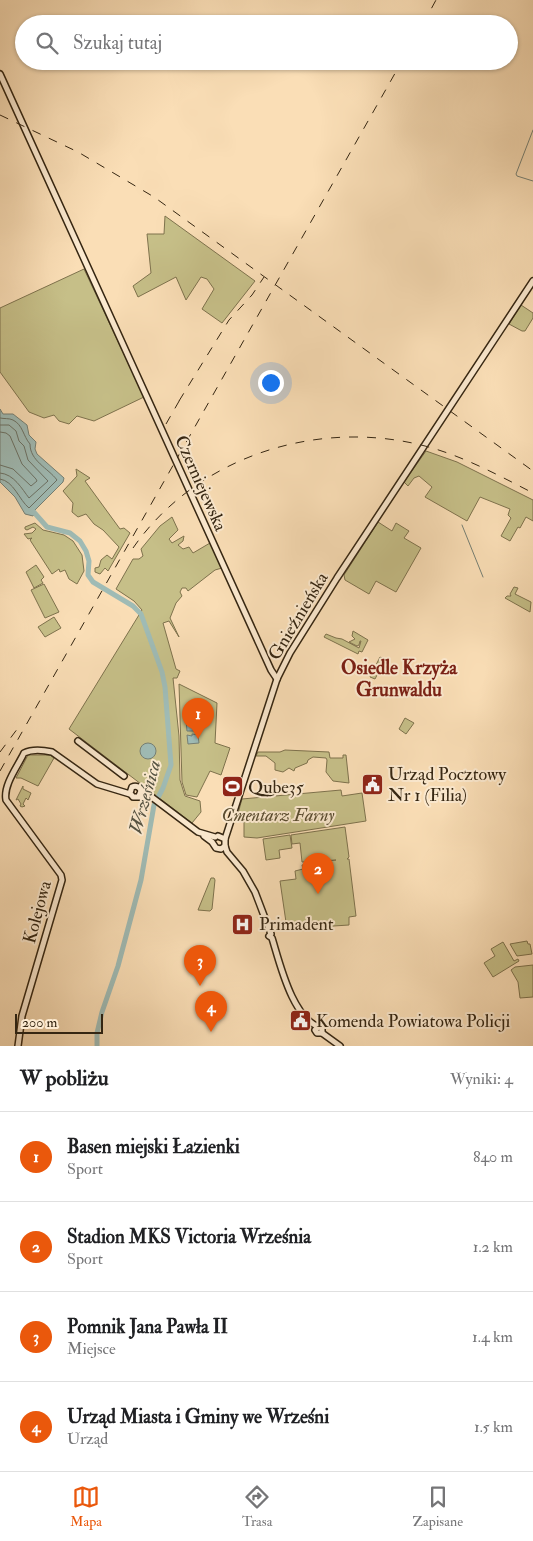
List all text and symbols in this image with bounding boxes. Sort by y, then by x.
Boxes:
search box [15,15,518,70]
icon: search [33,29,61,57]
text: Szukaj tutaj [73,31,162,55]
your location [258,370,284,396]
street label: Czerniejewska [169,432,232,535]
street label: Gnieźnieńska [263,568,334,664]
district label: Osiedle Krzyża Grunwaldu [341,656,458,702]
pin: 1 [182,698,214,739]
water label: Wrześnica [124,757,166,837]
place label: Urząd Pocztowy Nr 1 (Filia) [388,763,507,807]
public building icon: Urząd Pocztowy Nr 1 (Filia) [360,772,384,796]
sports icon: Qube35 [220,775,244,799]
place label: Qube35 [248,776,304,799]
park label: Cmentarz Farny [222,804,335,827]
pin: 2 [302,853,334,894]
street label: Kolejowa [18,878,57,946]
hospital icon: Primadent [231,912,255,936]
place label: Primadent [259,913,334,936]
pin: 3 [184,945,216,986]
pin: 4 [195,991,227,1032]
public building icon: Komenda Powiatowa Policji [288,1009,312,1033]
place label: Komenda Powiatowa Policji [316,1010,510,1033]
scale bar [15,1011,102,1034]
text: 200 m [22,1014,57,1031]
text: W pobliżu [20,1065,109,1092]
text: Wyniki: 4 [450,1069,513,1089]
text: Basen miejski Łazienki [67,1135,240,1159]
text: 1 [33,1147,39,1167]
text: 840 m [473,1147,513,1167]
text: Sport [67,1159,103,1179]
text: Stadion MKS Victoria Września [67,1225,311,1249]
text: 2 [32,1237,40,1257]
text: 1.2 km [473,1237,513,1257]
text: Sport [67,1249,103,1269]
text: Pomnik Jana Pawła II [67,1315,228,1339]
text: 3 [33,1327,39,1347]
text: 1.4 km [472,1327,513,1347]
text: Miejsce [67,1339,116,1359]
text: Urząd Miasta i Gminy we Wrześni [67,1405,329,1429]
text: 4 [32,1417,40,1437]
text: 1.5 km [474,1417,513,1437]
text: Urząd [67,1429,108,1449]
tab: Mapa [70,1483,102,1530]
tab: Trasa [242,1483,272,1530]
tab: Zapisane [412,1483,463,1530]

